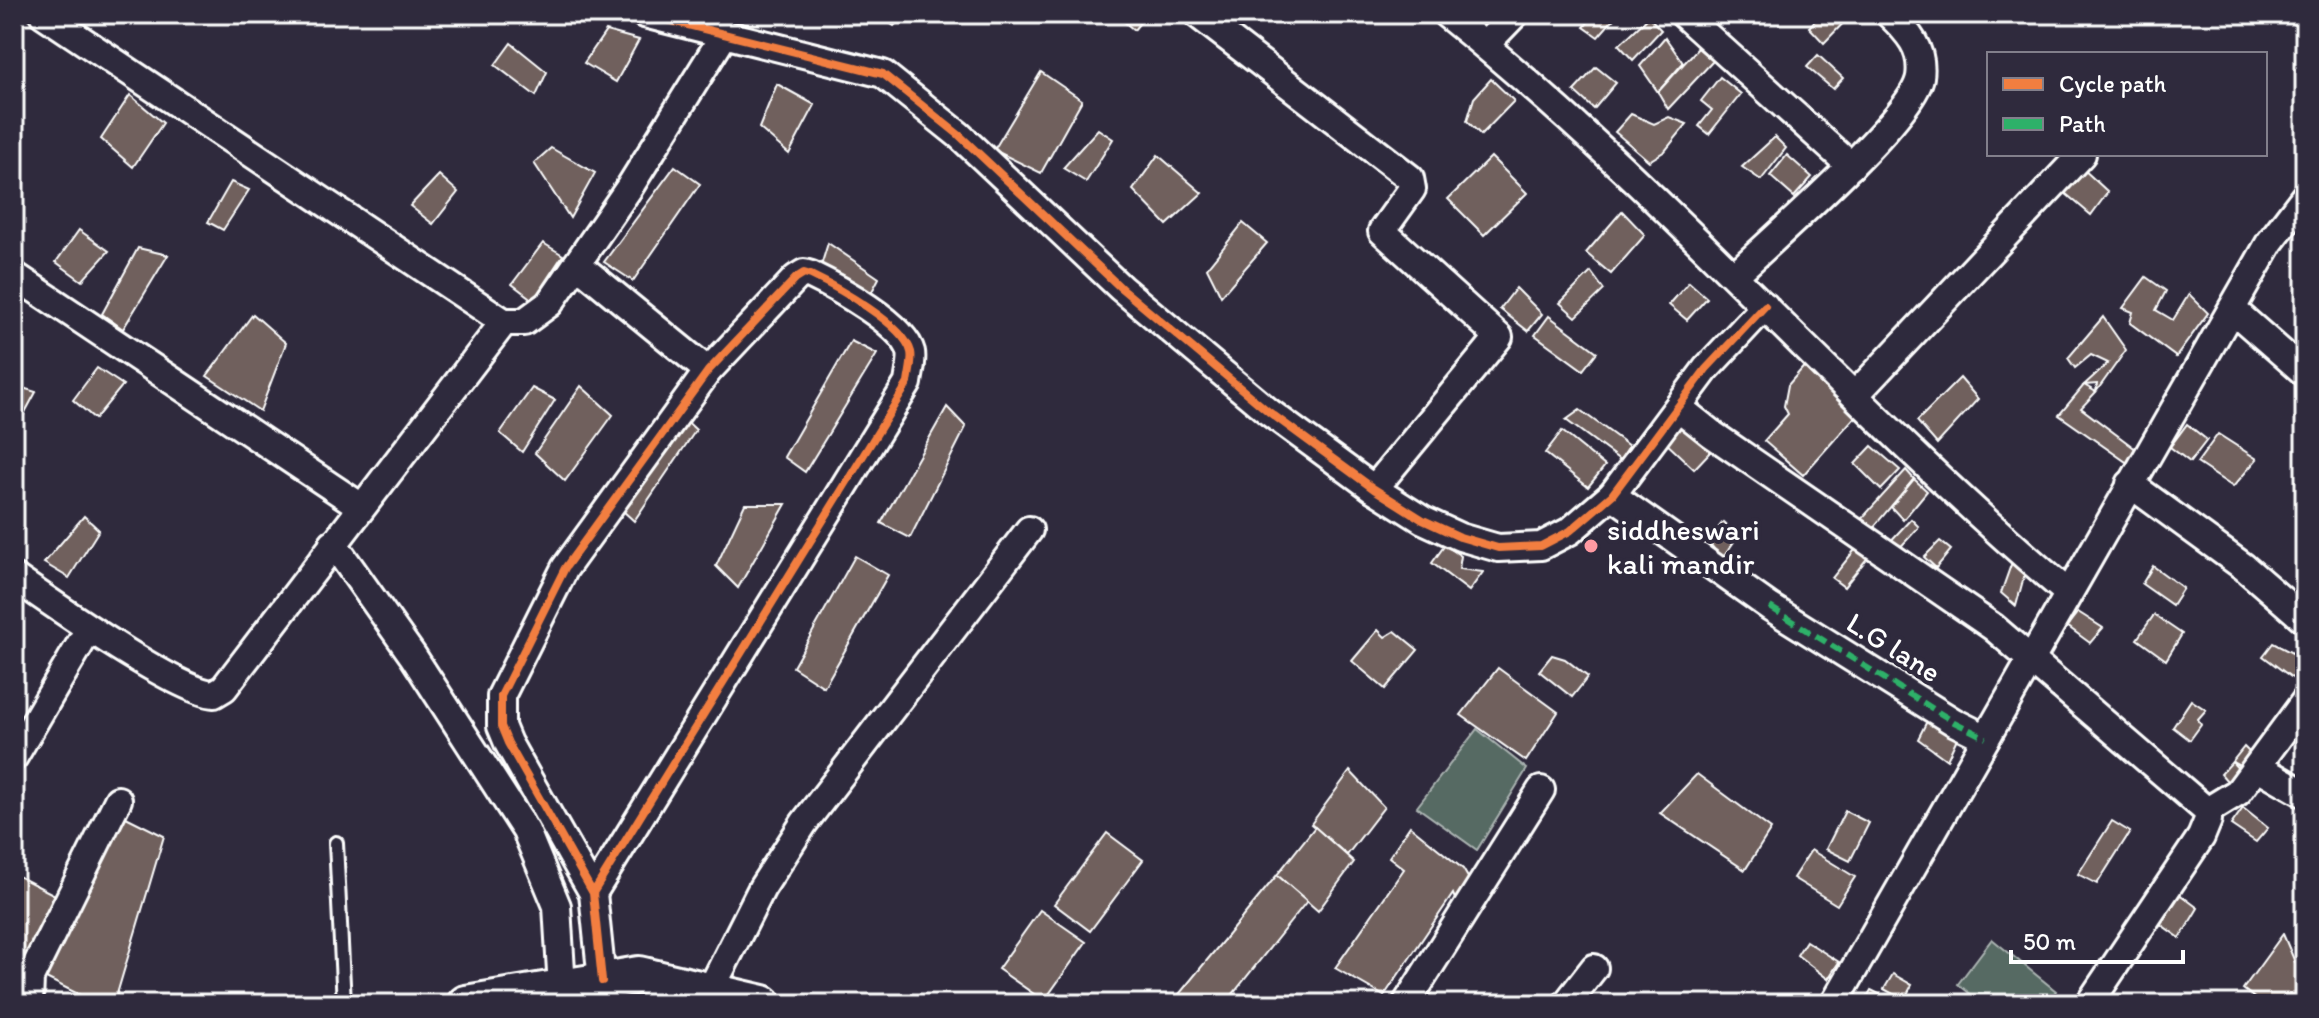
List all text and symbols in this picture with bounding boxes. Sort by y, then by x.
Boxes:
legend [1987,52,2267,156]
text: Cycle path [2059,69,2166,98]
text: Path [2059,109,2106,138]
place label: siddheswari kali mandir [1607,511,1760,582]
marker: siddheswari kali mandir [1582,537,1600,555]
street label: L.G lane [1840,604,1948,690]
scale bar [2011,914,2183,964]
text: 50 m [2023,927,2076,956]

